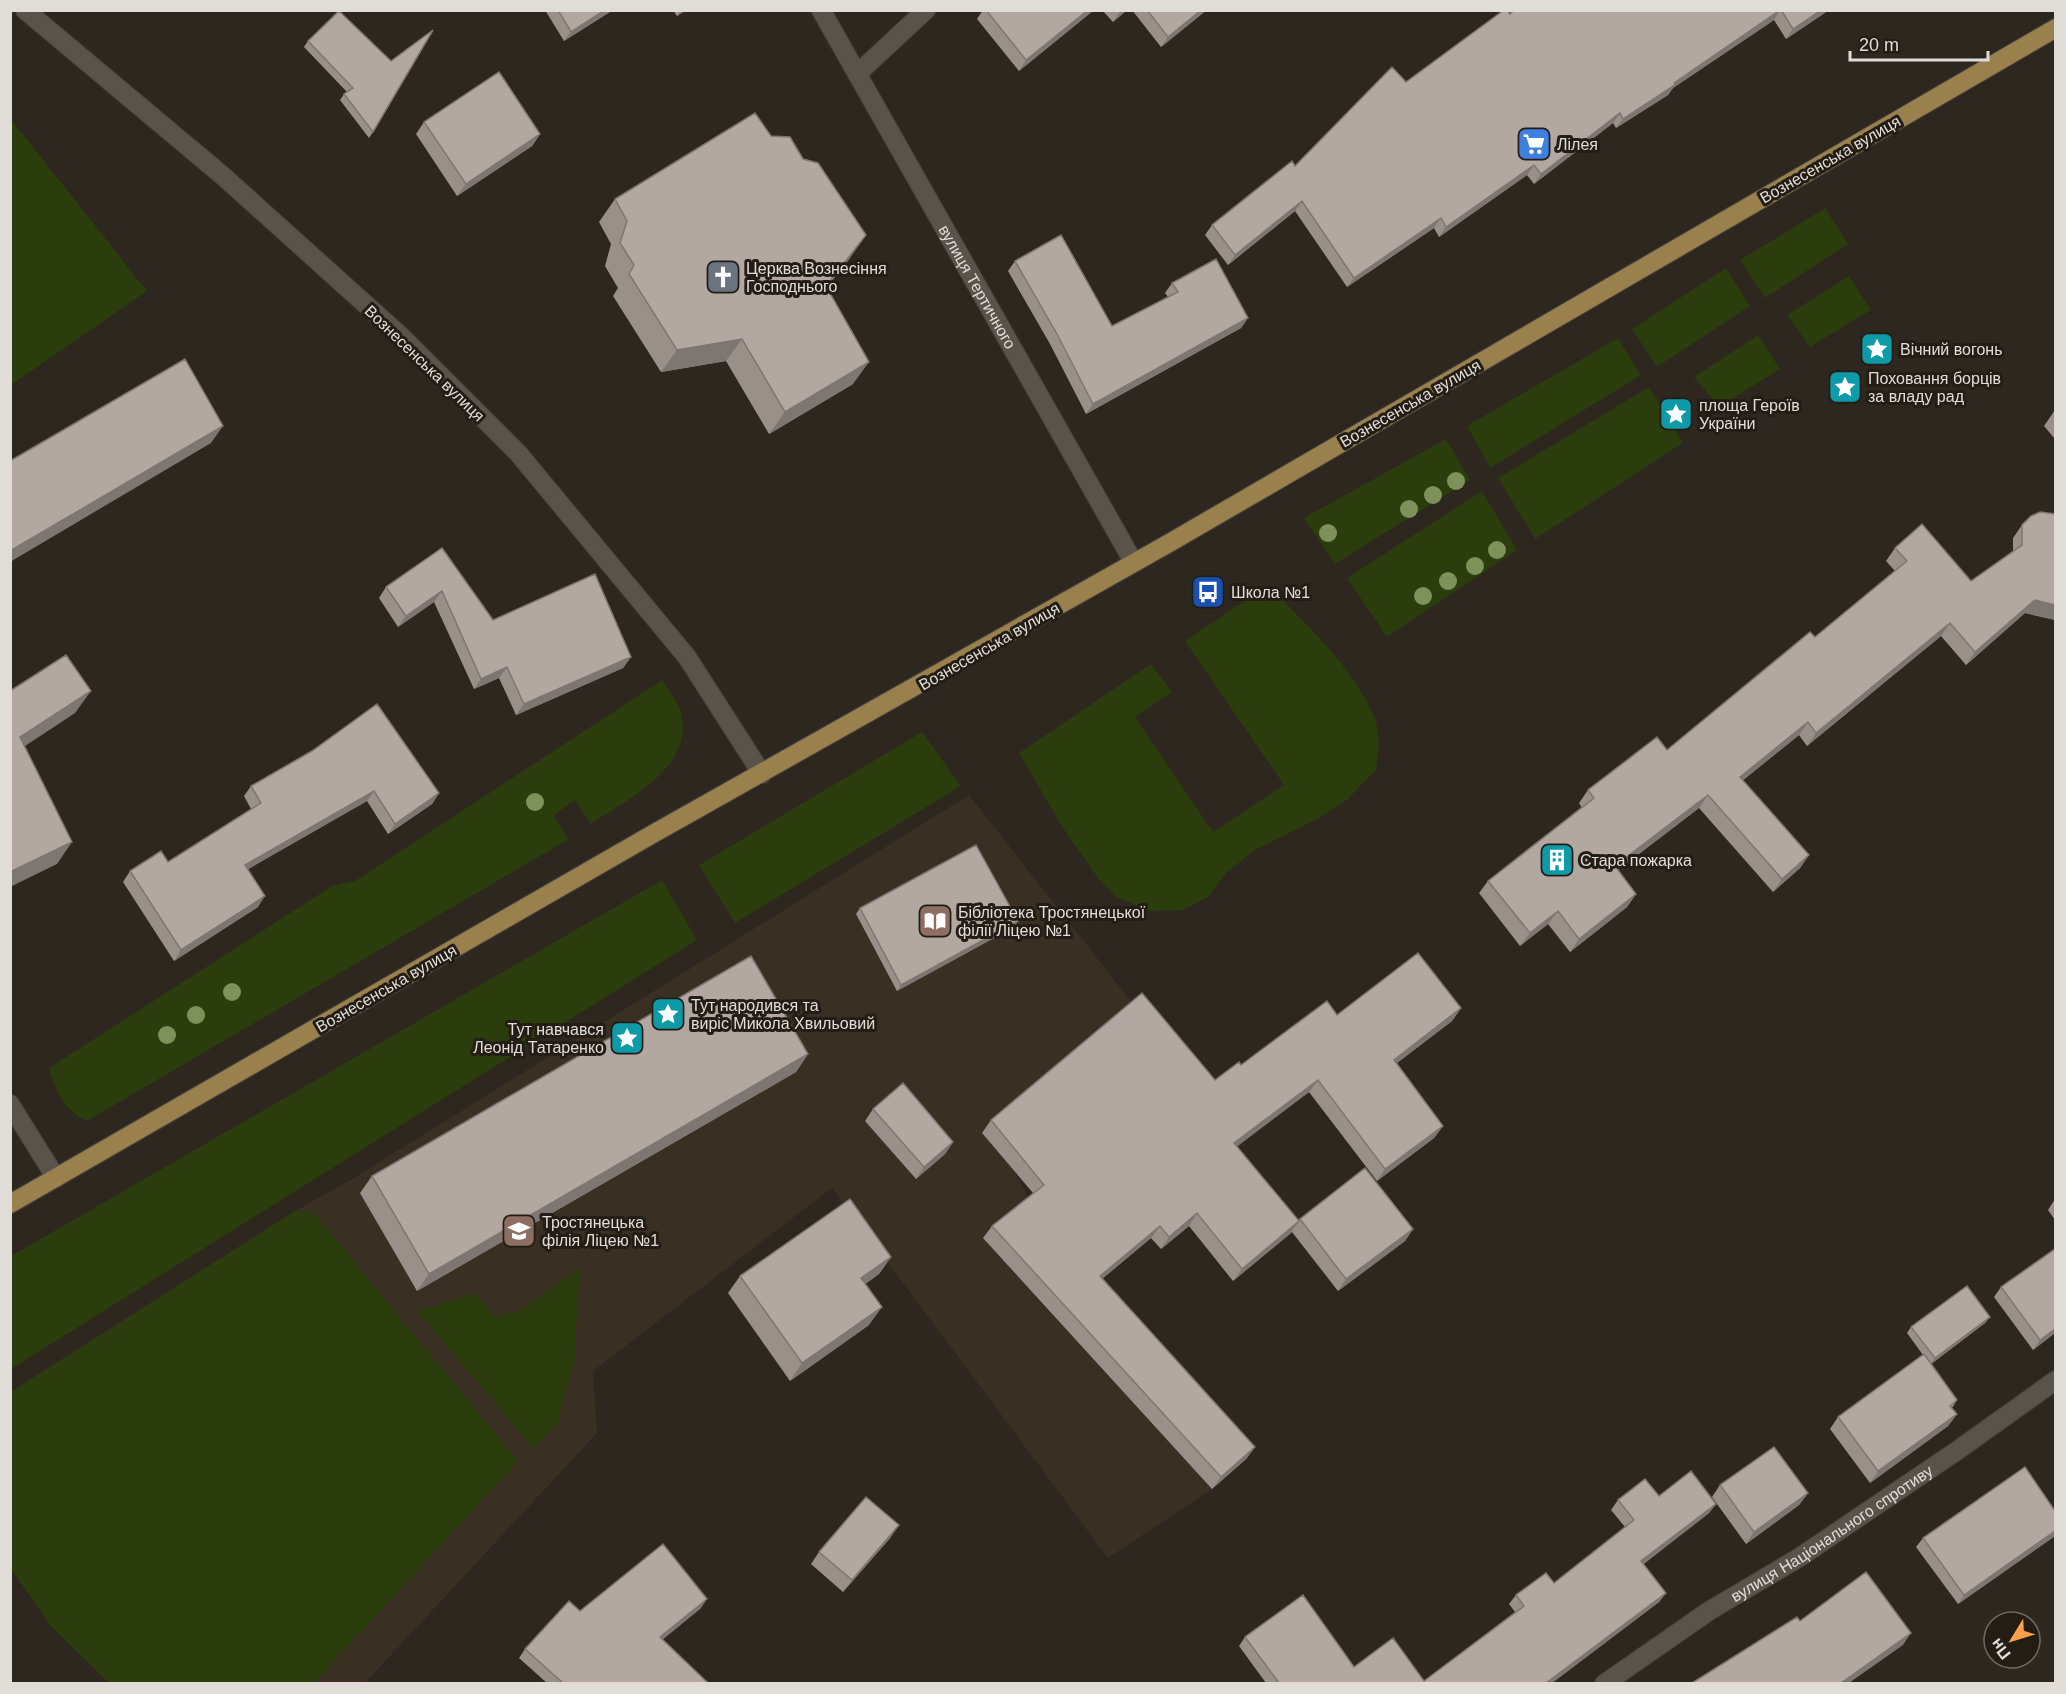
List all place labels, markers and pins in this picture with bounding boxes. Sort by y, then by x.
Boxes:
supermarket icon: Лілея [1516,126,1552,162]
place label: Лілея [1557,136,1598,153]
church icon: Церква Вознесіння Господнього [705,259,741,295]
place label: Церква Вознесіння Господнього [746,260,887,295]
place icon: Вічний вогонь [1859,331,1895,367]
place label: Вічний вогонь [1900,341,2003,358]
place icon: Поховання борців за владу рад [1827,369,1863,405]
place label: Поховання борців за владу рад [1868,370,2001,405]
place icon: площа Героїв України [1658,396,1694,432]
place label: площа Героїв України [1699,397,1800,432]
bus stop icon: Школа №1 [1190,574,1226,610]
place label: Школа №1 [1231,584,1310,601]
building icon: Стара пожарка [1539,842,1575,878]
place label: Стара пожарка [1580,852,1692,869]
library icon: Бібліотека Тростянецької філії Ліцею №1 [917,903,953,939]
place label: Бібліотека Тростянецької філії Ліцею №1 [958,904,1146,939]
place icon: Тут народився та виріс Микола Хвильовий [650,996,686,1032]
place label: Тут народився та виріс Микола Хвильовий [691,997,875,1032]
place icon: Тут навчався Леонід Татаренко [609,1020,645,1056]
place label: Тут навчався Леонід Татаренко [473,1021,604,1056]
school or university icon: Тростянецька філія Ліцею №1 [501,1213,537,1249]
place label: Тростянецька філія Ліцею №1 [542,1214,659,1249]

